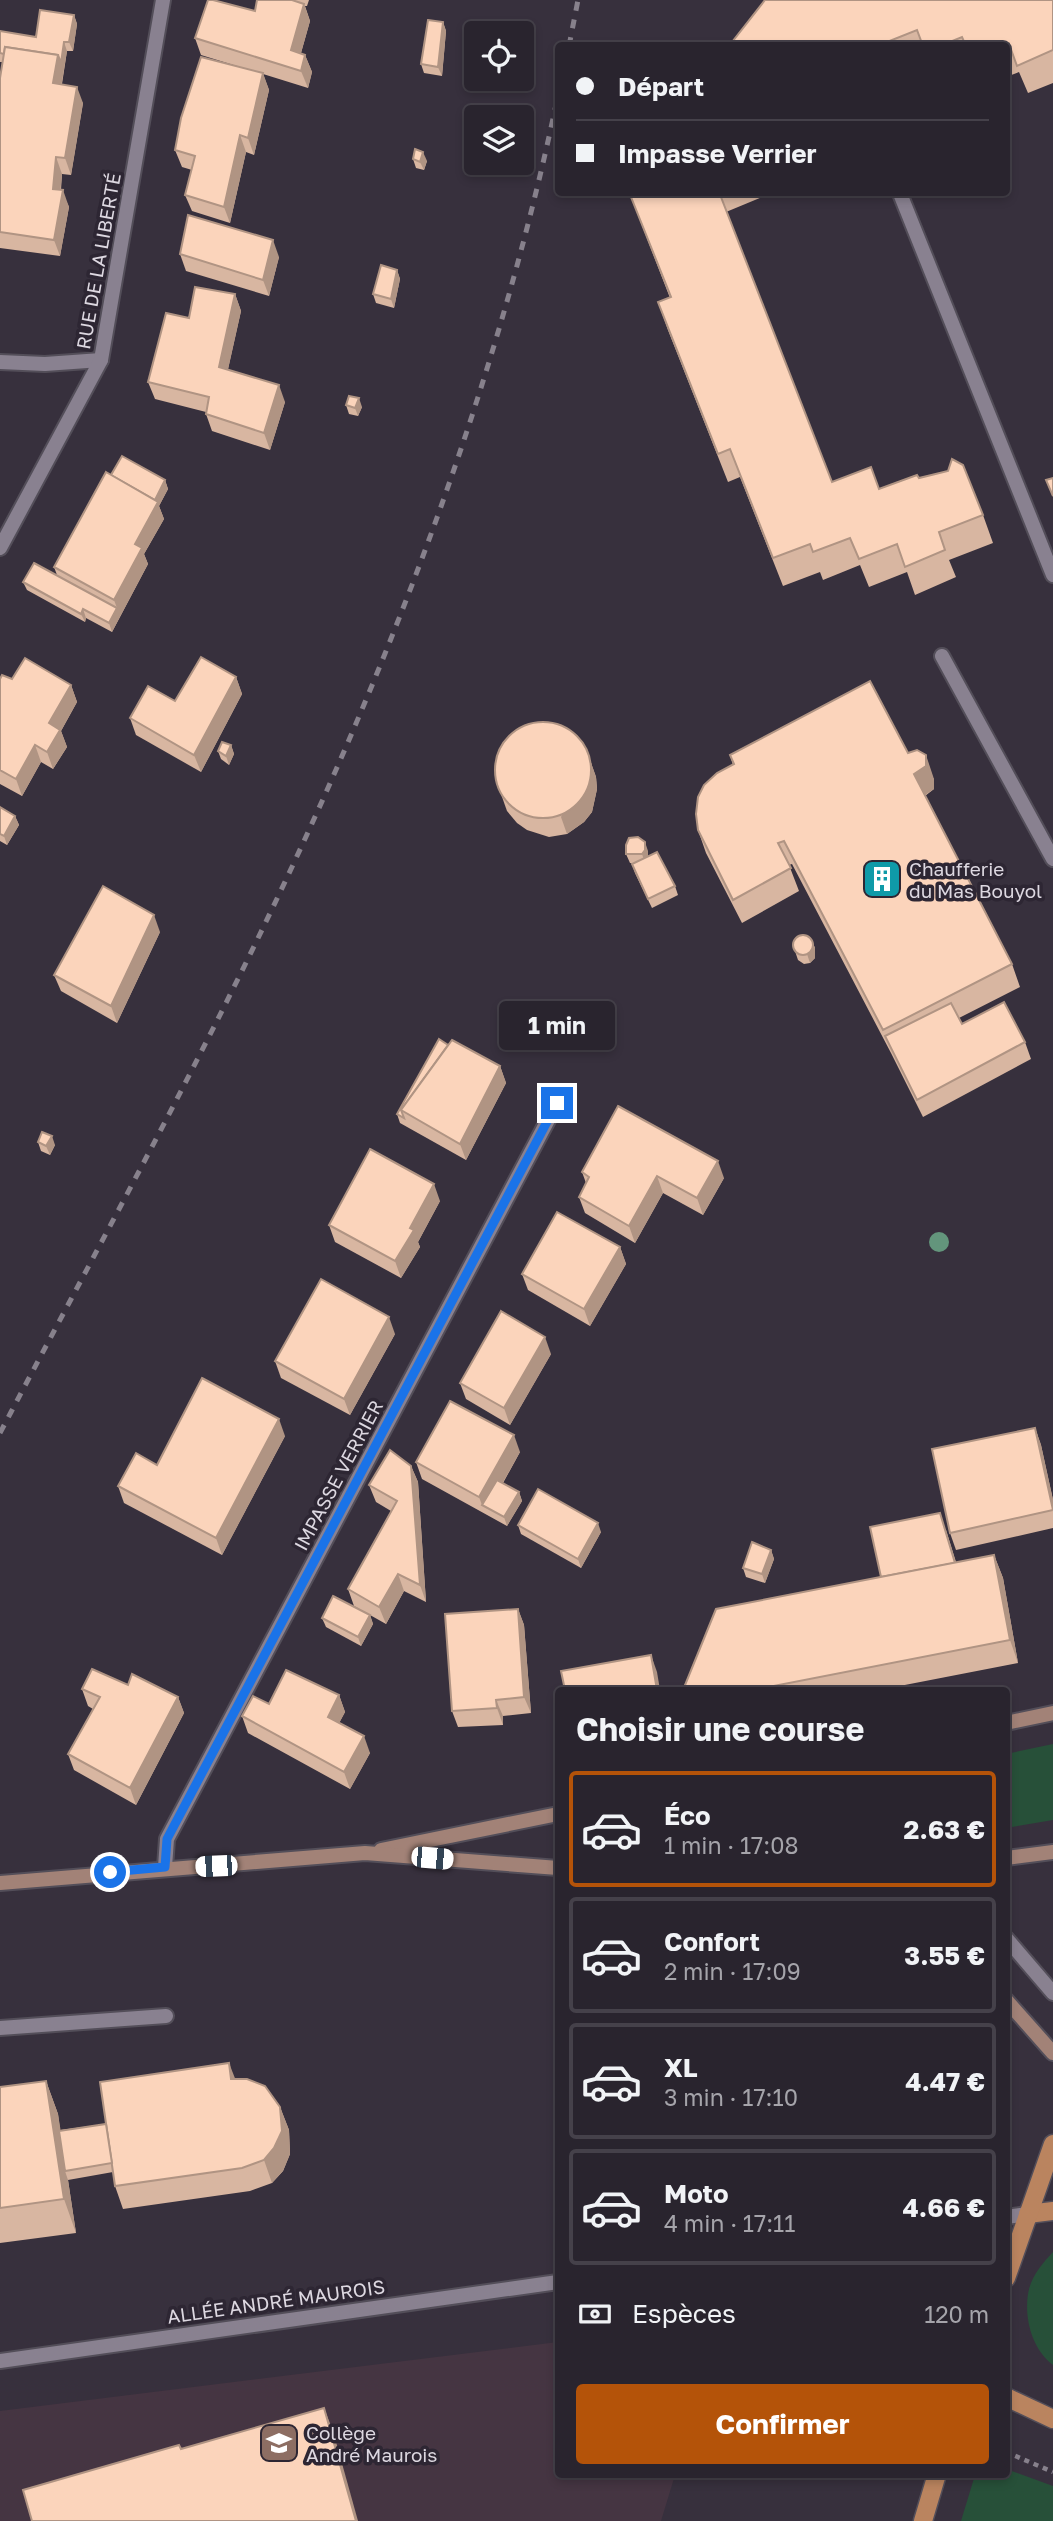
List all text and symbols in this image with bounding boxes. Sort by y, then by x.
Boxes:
map controls [464,21,534,175]
button: locate [464,21,534,91]
text: Départ [618,71,704,102]
button: layers [464,105,534,175]
text: Impasse Verrier [618,138,817,169]
street label: RUE DE LA LIBERTÉ [71,171,125,351]
place label: Chaufferie du Mas Bouyol [909,857,1042,902]
building icon: Chaufferie du Mas Bouyol [861,858,903,900]
callout: 1 min [499,1002,615,1050]
text: 1 min [528,1011,586,1039]
route end [541,1087,573,1119]
street label: IMPASSE VERRIER [289,1396,387,1554]
text: Choisir une course [576,1710,864,1748]
icon: car [580,1798,643,1861]
text: Éco [664,1800,711,1831]
text: 2.63 € [904,1814,985,1845]
text: 1 min · 17:08 [664,1831,799,1859]
car [411,1846,454,1870]
car [195,1855,238,1877]
route start [94,1856,126,1888]
icon: car [580,1924,643,1987]
text: Confort [664,1926,760,1957]
text: 3.55 € [904,1940,985,1971]
text: 2 min · 17:09 [664,1957,801,1985]
icon: car [580,2050,643,2113]
text: XL [664,2052,698,2083]
text: 4.47 € [905,2066,985,2097]
text: 3 min · 17:10 [664,2083,798,2111]
icon: car [580,2176,643,2239]
text: Moto [664,2178,729,2209]
text: 4.66 € [903,2192,985,2223]
text: 4 min · 17:11 [664,2209,795,2237]
street label: ALLÉE ANDRÉ MAUROIS [166,2274,386,2328]
icon: cash [576,2295,614,2333]
text: Espèces [632,2298,736,2329]
text: 120 m [924,2300,989,2328]
button: Confirmer [576,2384,989,2464]
place label: Collège André Maurois [306,2421,437,2466]
school or university icon: Collège André Maurois [258,2422,300,2464]

